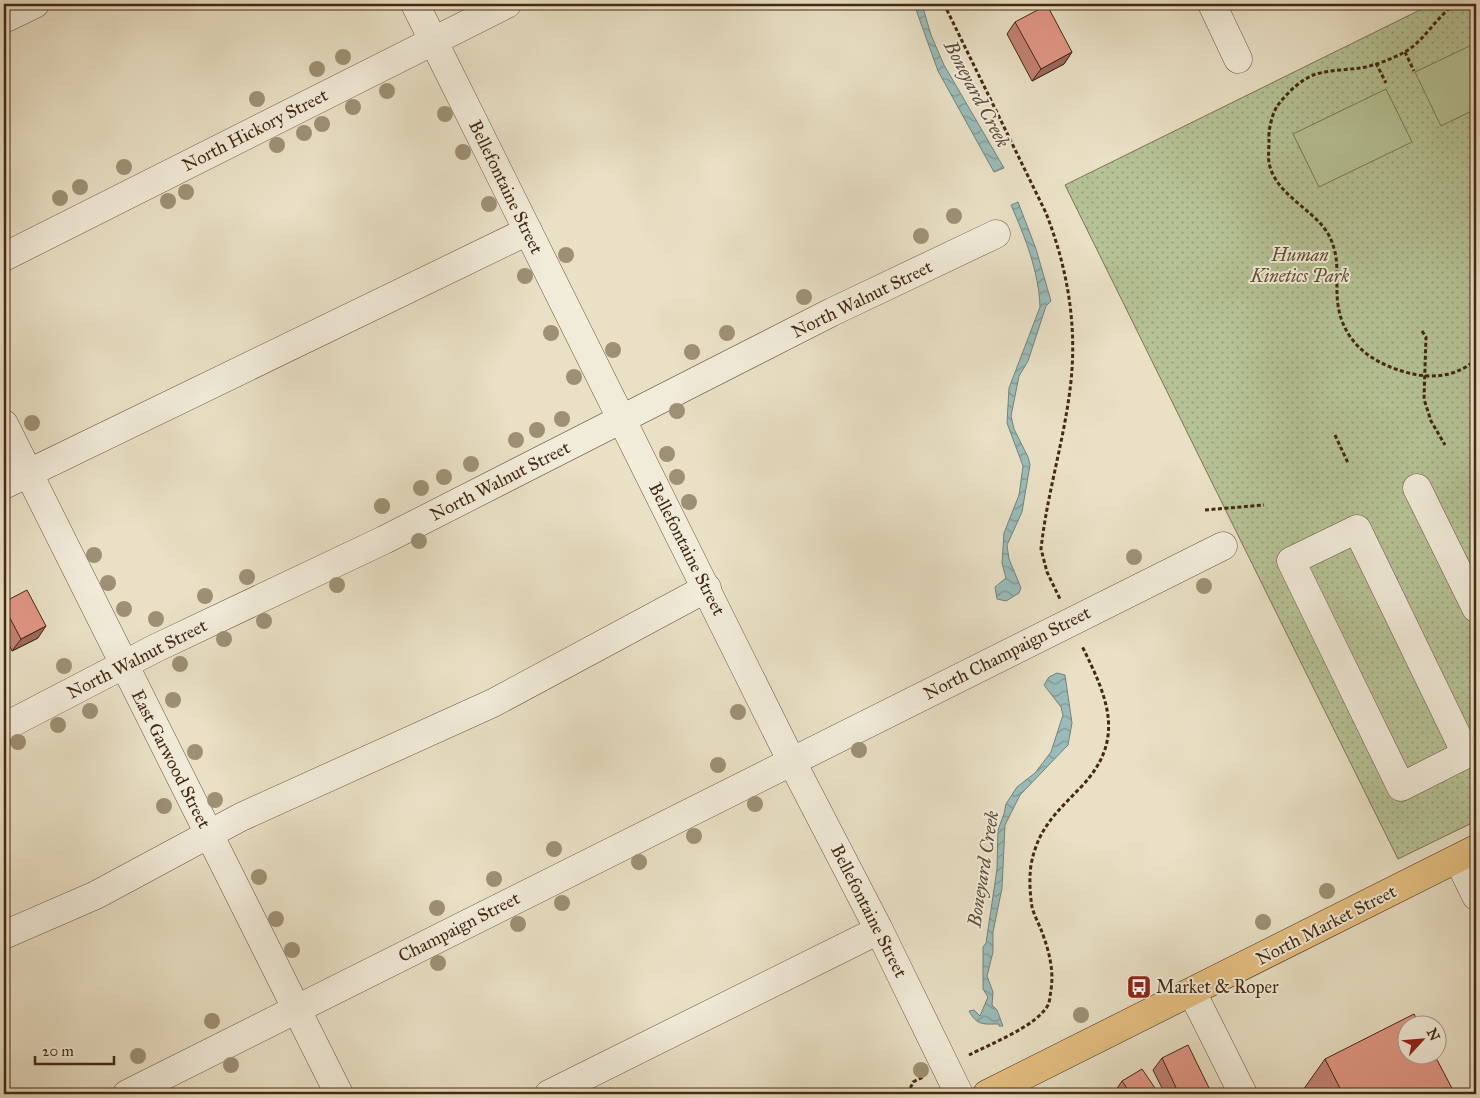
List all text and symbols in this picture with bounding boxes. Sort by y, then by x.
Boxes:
water label: Boneyard Creek [939,36,1015,152]
street label: North Hickory Street [179,84,332,176]
street label: Bellefontaine Street [464,117,548,258]
park label: Human Kinetics Park [1250,244,1349,287]
street label: North Walnut Street [788,255,937,343]
street label: North Walnut Street [426,436,574,526]
street label: Bellefontaine Street [644,479,730,620]
street label: North Champaign Street [920,601,1095,706]
street label: North Walnut Street [63,614,211,704]
street label: East Garwood Street [127,686,216,833]
water label: Boneyard Creek [962,809,1004,930]
street label: Bellefontaine Street [826,841,912,982]
street label: North Market Street [1252,880,1400,970]
street label: Champaign Street [395,887,524,968]
bus stop icon: Market & Roper [1126,974,1152,1000]
place label: Market & Roper [1156,976,1279,998]
north arrow [1398,1016,1448,1066]
text: N [1423,1025,1444,1044]
scale bar [35,1033,114,1065]
text: 20 m [42,1042,74,1060]

